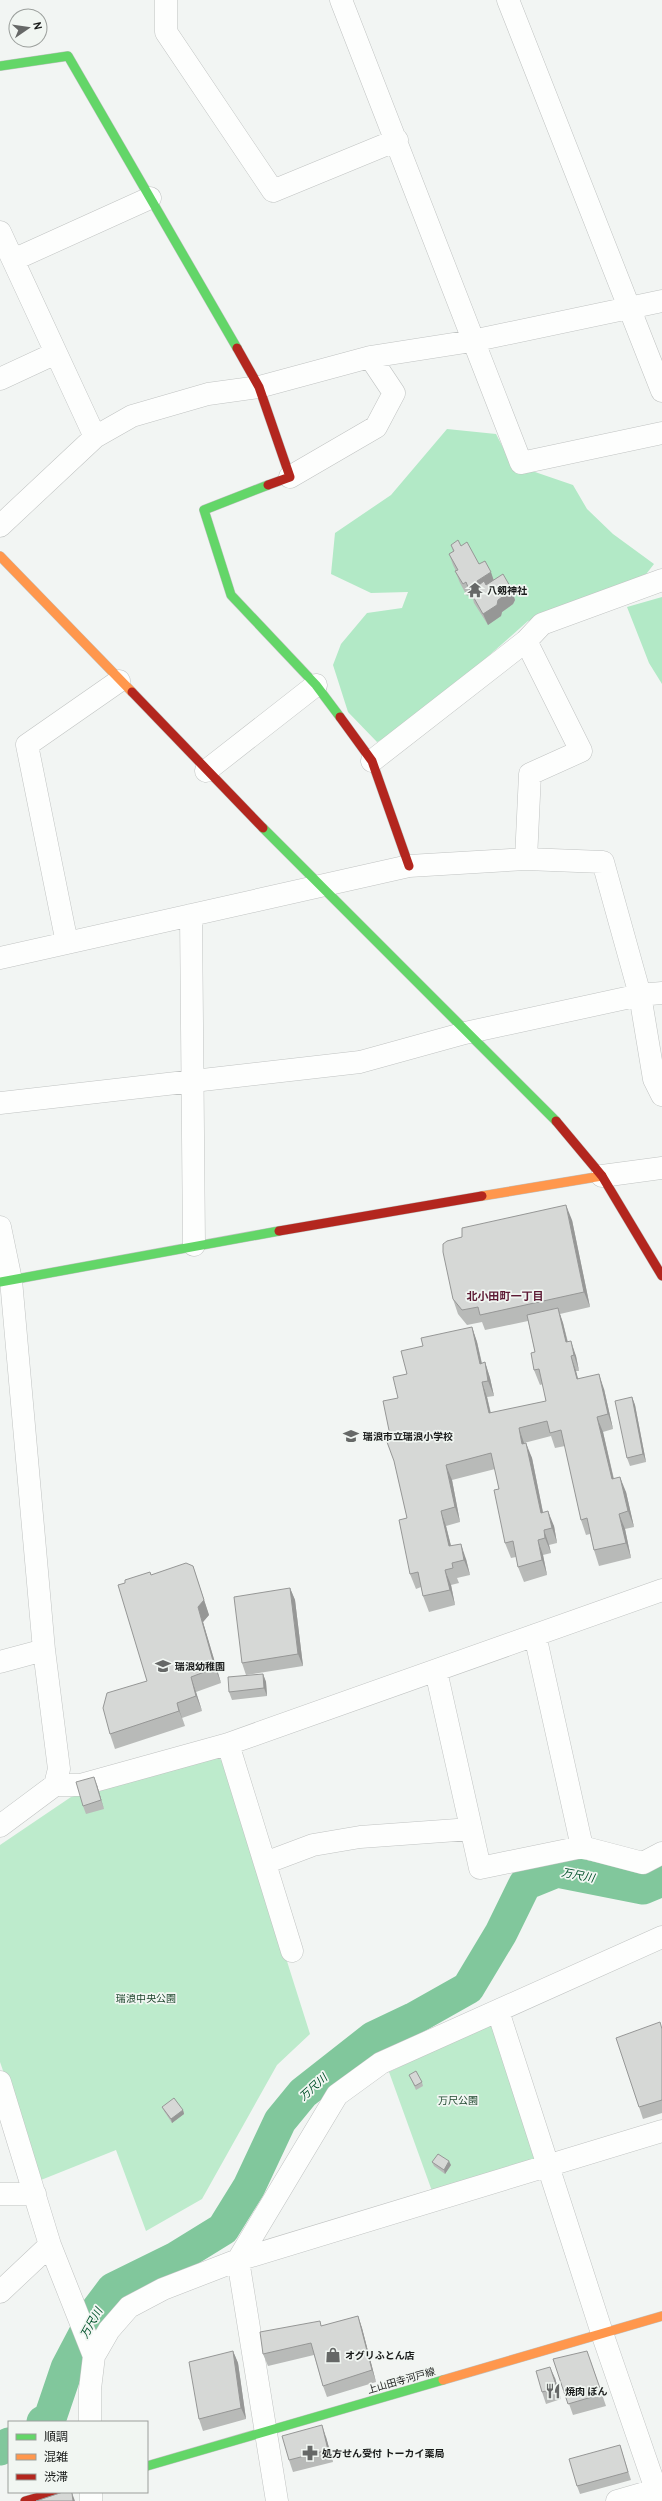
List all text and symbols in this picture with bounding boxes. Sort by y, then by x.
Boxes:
north arrow [8,8,48,48]
text: N [29,21,44,31]
temple icon: 八剱神社 [466,581,484,599]
place label: 八剱神社 [487,585,528,598]
district label: 北小田町一丁目 [467,1290,544,1304]
school or university icon: 瑞浪市立瑞浪小学校 [342,1427,360,1445]
place label: 瑞浪市立瑞浪小学校 [363,1431,453,1444]
school or university icon: 瑞浪幼稚園 [154,1657,172,1675]
place label: 瑞浪幼稚園 [175,1661,225,1674]
water label: 万尺川 [560,1866,596,1886]
park label: 瑞浪中央公園 [116,1993,176,2006]
water label: 万尺川 [297,2071,331,2104]
park label: 万尺公園 [438,2095,478,2108]
water label: 万尺川 [78,2305,106,2341]
shop icon: オグリふとん店 [324,2346,342,2364]
place label: オグリふとん店 [345,2350,415,2363]
street label: 上山田寺河戸線 [366,2366,437,2397]
restaurant icon: 焼肉 ぼん [544,2382,562,2400]
place label: 焼肉 ぼん [565,2386,608,2399]
legend [8,2421,148,2493]
text: 順調 [44,2430,68,2446]
pharmacy icon: 処方せん受付 トーカイ薬局 [301,2444,319,2462]
place label: 処方せん受付 トーカイ薬局 [322,2448,445,2461]
text: 混雑 [44,2450,68,2466]
text: 渋滞 [44,2470,68,2486]

